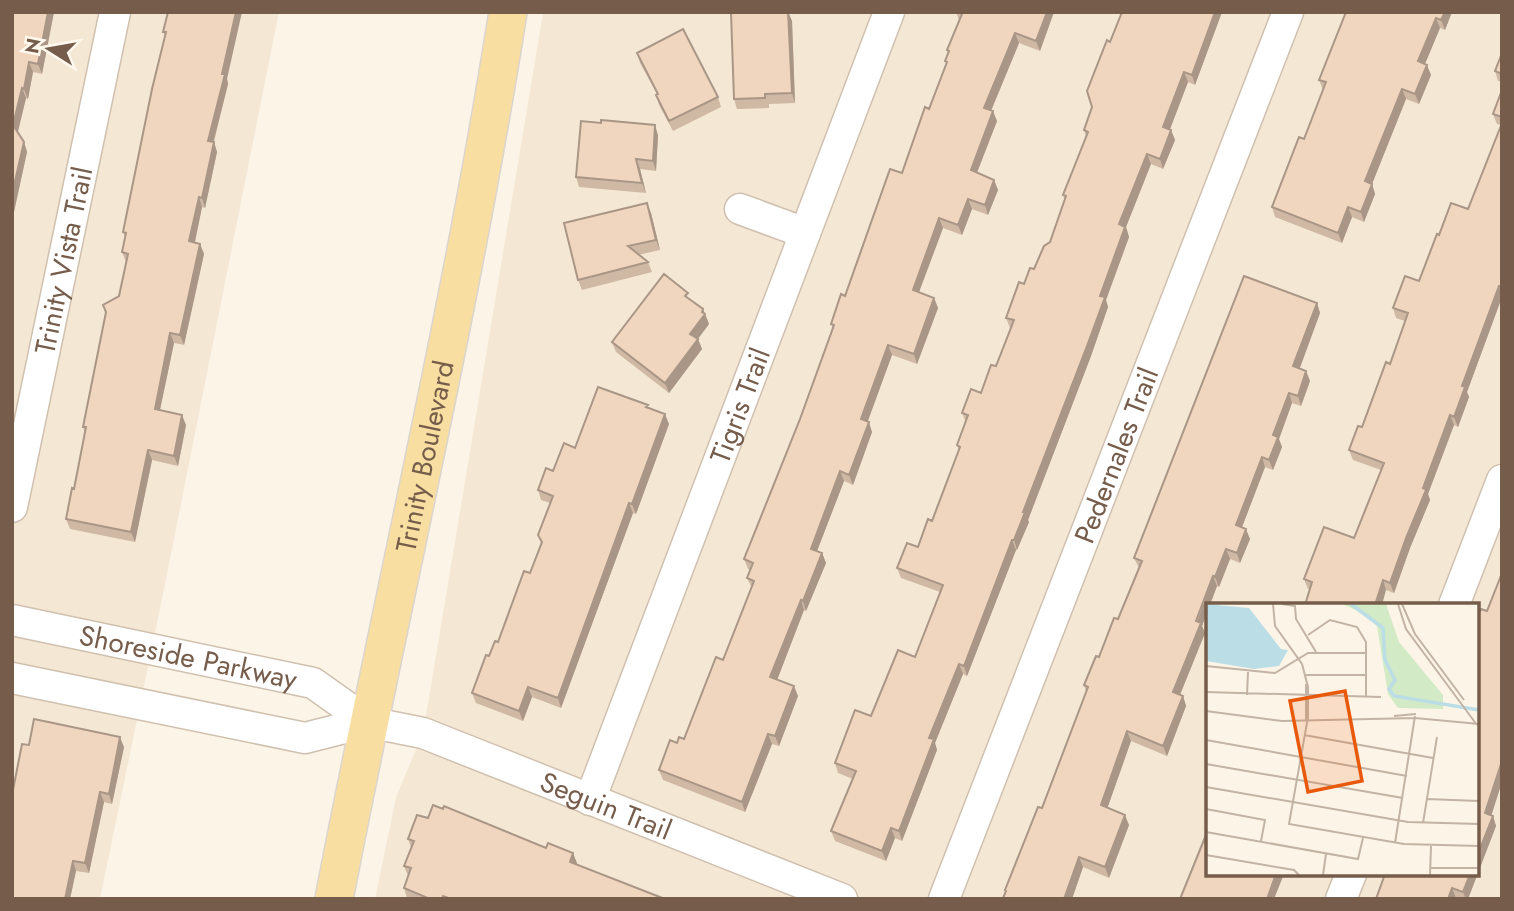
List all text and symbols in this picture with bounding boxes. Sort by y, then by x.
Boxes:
north arrow [14,14,84,84]
text: N [18,36,47,56]
street label: Trinity Vista Trail [24,163,103,358]
street label: Tigris Trail [700,342,781,469]
street label: Trinity Boulevard [385,357,465,556]
street label: Pedernales Trail [1064,362,1169,549]
inset map [1206,603,1479,876]
street label: Shoreside Parkway [76,615,301,700]
street label: Seguin Trail [534,761,678,851]

